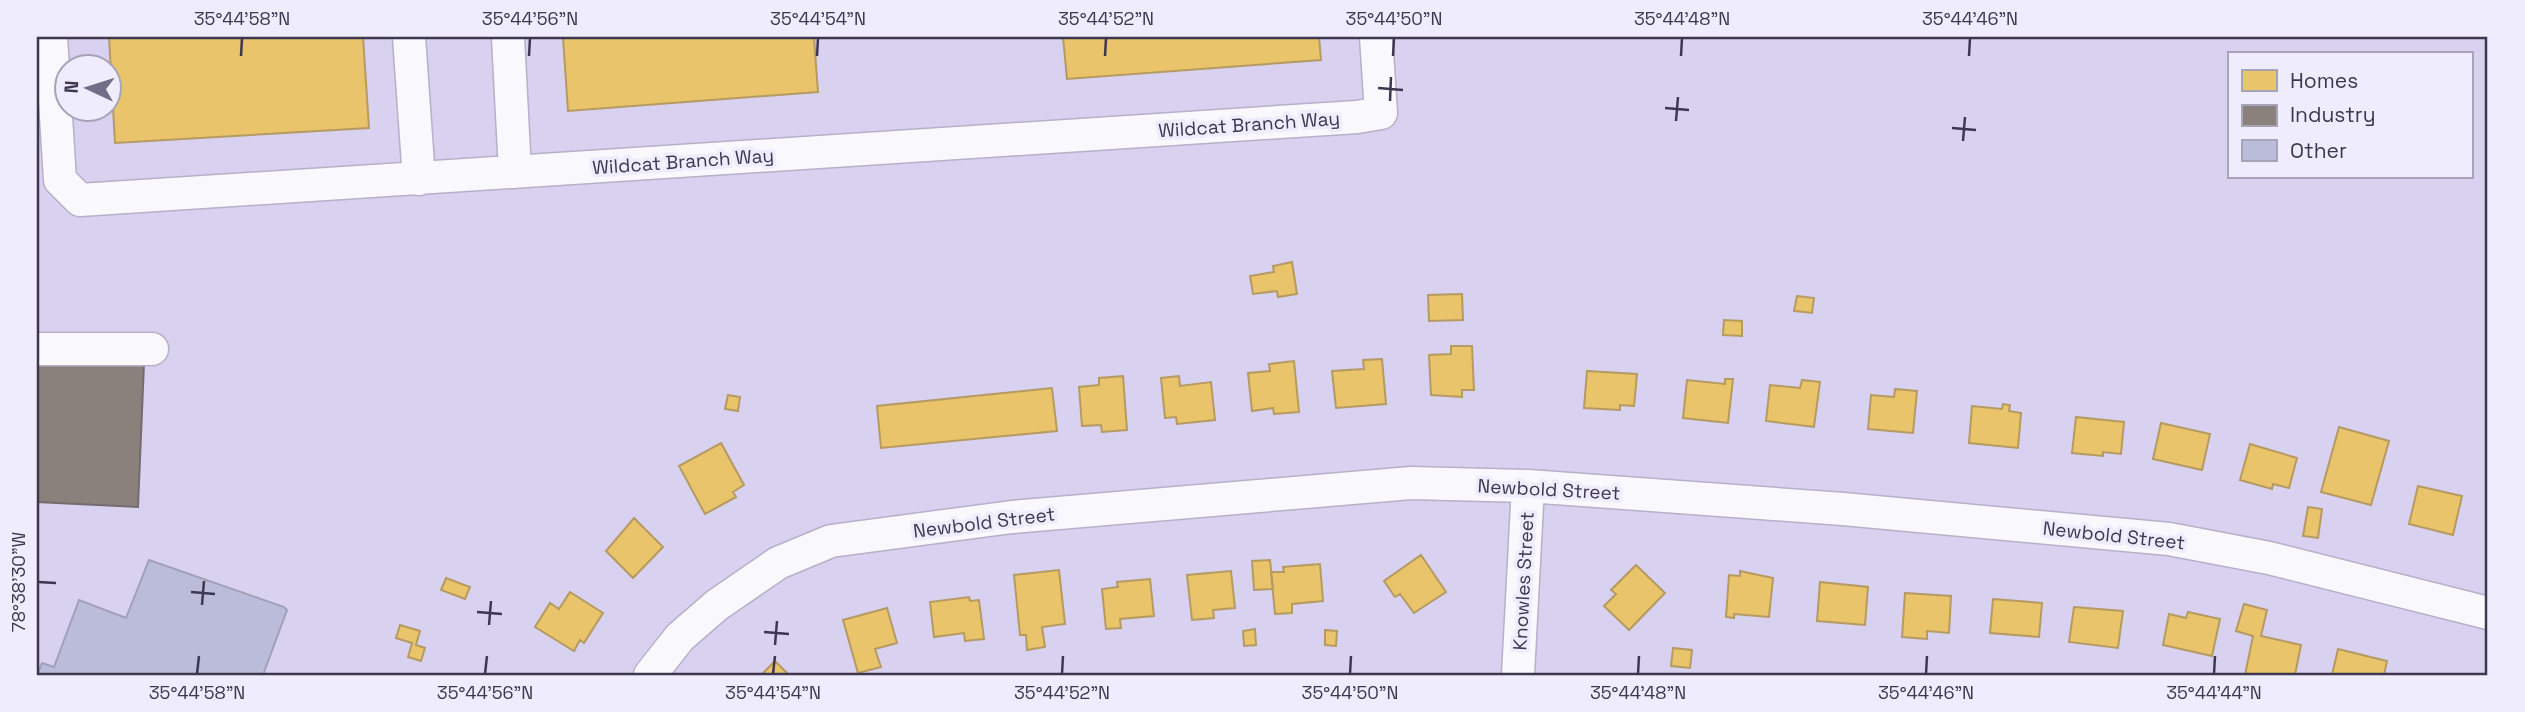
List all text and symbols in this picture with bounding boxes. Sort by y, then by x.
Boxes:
text: 35°44'58"N [194,7,290,30]
text: 35°44'56"N [482,7,578,30]
text: 35°44'54"N [770,7,866,30]
text: 35°44'52"N [1058,7,1154,30]
text: 35°44'50"N [1346,7,1442,30]
text: 35°44'48"N [1634,7,1730,30]
text: 35°44'46"N [1922,7,2018,30]
north arrow [52,52,122,122]
legend [2228,52,2472,178]
text: Homes [2290,67,2358,94]
text: N [59,80,84,94]
text: Industry [2290,101,2376,128]
street label: Wildcat Branch Way [1157,106,1341,143]
text: Other [2290,137,2347,164]
street label: Wildcat Branch Way [591,143,775,180]
street label: Newbold Street [1477,473,1621,506]
street label: Newbold Street [912,501,1056,544]
street label: Knowles Street [1507,511,1540,651]
street label: Newbold Street [2042,516,2186,555]
text: 78°38'30"W [7,531,30,632]
text: 35°44'58"N [149,681,245,704]
text: 35°44'56"N [437,681,533,704]
text: 35°44'54"N [725,681,821,704]
text: 35°44'52"N [1014,681,1110,704]
text: 35°44'50"N [1302,681,1398,704]
text: 35°44'48"N [1590,681,1686,704]
text: 35°44'46"N [1878,681,1974,704]
text: 35°44'44"N [2166,681,2262,704]

